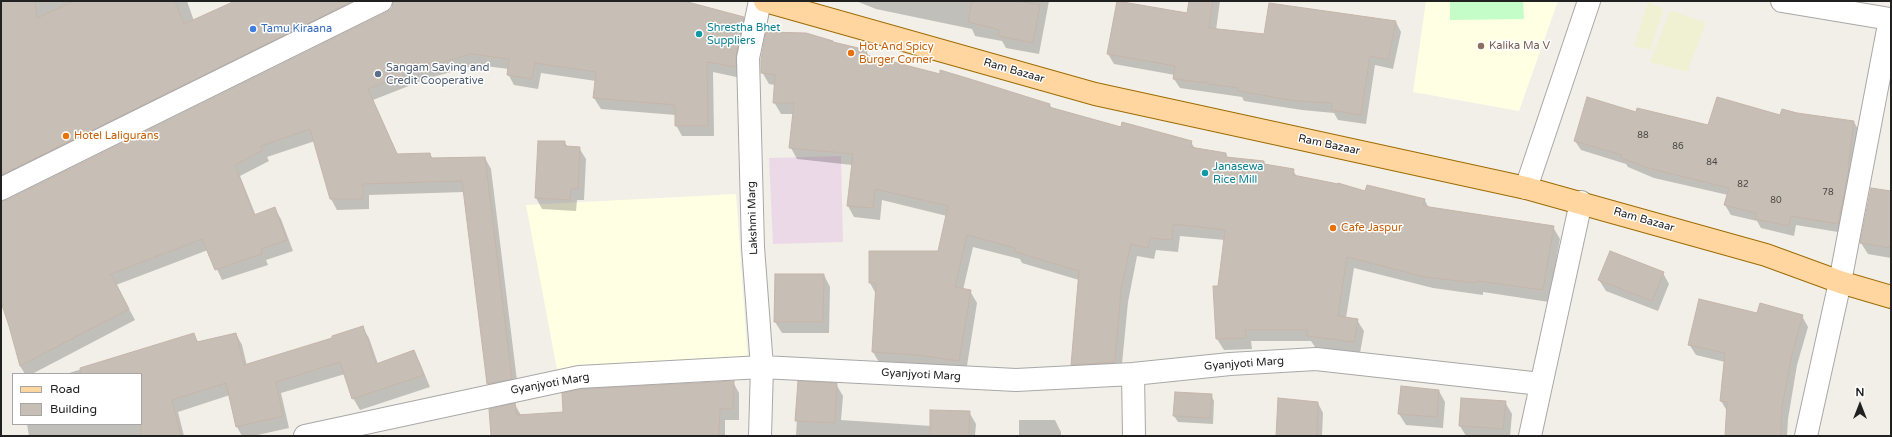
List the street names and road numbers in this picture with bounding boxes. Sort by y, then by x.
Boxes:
street label: Ram Bazaar [982,56,1046,86]
street label: Ram Bazaar [1297,132,1361,158]
street label: Lakshmi Marg [745,181,761,255]
street label: Ram Bazaar [1612,205,1676,235]
street label: Gyanjyoti Marg [1204,355,1284,373]
street label: Gyanjyoti Marg [881,366,961,384]
street label: Gyanjyoti Marg [510,371,590,397]

